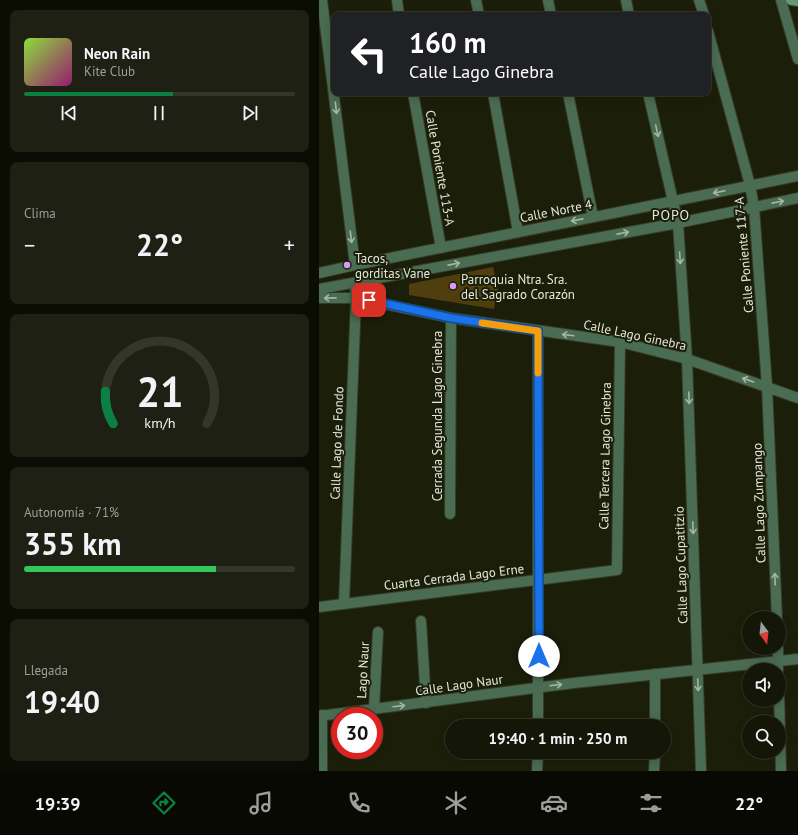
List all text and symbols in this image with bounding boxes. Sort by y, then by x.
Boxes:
text: 160 m [409,24,486,61]
icon: left [343,28,395,80]
text: Neon Rain [84,44,150,63]
text: Calle Lago Ginebra [409,60,554,83]
text: Kite Club [84,63,135,80]
one-way arrow [332,101,339,114]
icon: previous [58,102,80,124]
icon: pause [148,102,170,124]
icon: next [239,102,261,124]
street label: Calle Poniente 113-A [421,109,459,228]
one-way arrow [653,124,661,137]
one-way arrow [713,188,726,196]
street label: Calle Norte 4 [518,196,594,226]
street label: Calle Poniente 117-A [730,196,758,314]
one-way arrow [771,198,784,206]
text: Clima [24,205,56,222]
district label: POPO [652,206,690,224]
one-way arrow [571,216,584,224]
text: 22° [136,225,183,264]
one-way arrow [616,229,629,237]
one-way arrow [347,230,355,243]
text: − [24,231,35,259]
text: + [284,231,295,259]
place label: Tacos, gorditas Vane [355,250,430,282]
one-way arrow [677,251,684,264]
marker: Tacos, gorditas Vane [342,260,352,270]
one-way arrow [447,260,460,268]
place label: Parroquia Ntra. Sra. del Sagrado Corazón [461,271,575,303]
marker: Parroquia Ntra. Sra. del Sagrado Corazón [448,281,458,291]
pin [352,283,386,317]
icon: arrive [358,289,380,311]
one-way arrow [324,294,337,302]
street label: Calle Lago Ginebra [582,316,688,354]
street label: Cerrada Segunda Lago Ginebra [429,331,446,501]
one-way arrow [562,331,575,339]
text: 21 [136,364,183,417]
one-way arrow [743,375,755,383]
street label: Calle Tercera Lago Ginebra [595,382,615,530]
street label: Calle Lago de Fondo [327,386,347,500]
one-way arrow [685,391,692,404]
text: km/h [144,412,175,431]
street label: Calle Lago Zumpango [748,443,770,563]
text: Autonomía · 71% [24,504,119,521]
street label: Calle Lago Cupatitzio [670,506,692,624]
one-way arrow [689,521,697,534]
text: 355 km [24,524,122,563]
street label: Cuarta Cerrada Lago Erne [383,560,525,594]
one-way arrow [771,573,779,586]
north arrow [742,611,786,655]
map controls [742,611,786,759]
position arrow [518,635,560,677]
street label: Lago Naur [353,641,373,699]
text: Llegada [24,662,68,679]
button: sound [742,663,786,707]
street label: Calle Lago Naur [414,670,504,700]
one-way arrow [694,678,702,691]
one-way arrow [549,681,562,689]
text: 19:40 [24,682,100,721]
one-way arrow [392,702,405,710]
speed limit sign: 30 [331,707,383,759]
button: search [742,715,786,759]
text: 19:40 · 1 min · 250 m [489,729,627,748]
icon: directions [150,789,178,817]
icon: music [247,789,275,817]
icon: phone [345,789,373,817]
icon: climate [442,789,470,817]
icon: car [540,789,568,817]
icon: filters [637,789,665,817]
text: 19:39 [35,792,80,815]
text: 22° [735,792,763,815]

